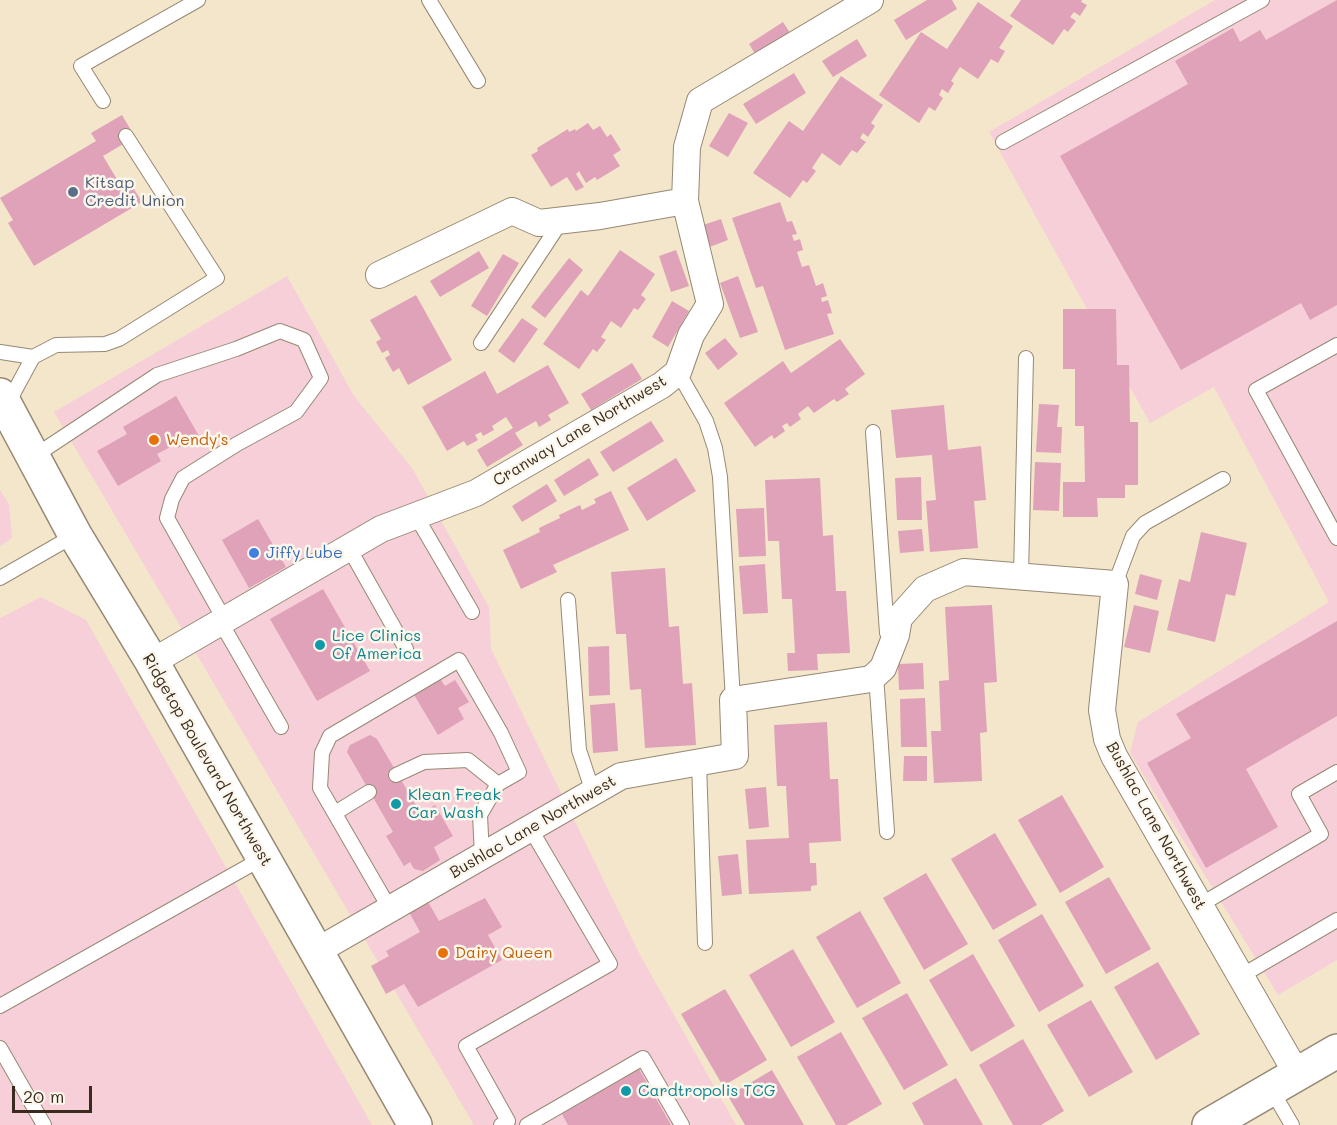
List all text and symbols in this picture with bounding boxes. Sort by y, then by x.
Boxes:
place label: Kitsap Credit Union [85,173,184,211]
marker: Kitsap Credit Union [66,185,80,199]
street label: Cranway Lane Northwest [490,372,670,490]
place label: Wendy's [166,430,229,450]
marker: Wendy's [147,433,161,447]
place label: Jiffy Lube [266,543,343,563]
marker: Jiffy Lube [247,546,261,560]
place label: Lice Clinics Of America [332,626,422,664]
marker: Lice Clinics Of America [313,638,327,652]
street label: Ridgetop Boulevard Northwest [138,650,276,870]
street label: Bushlac Lane Northwest [1102,739,1210,913]
street label: Bushlac Lane Northwest [446,771,620,883]
place label: Klean Freak Car Wash [408,785,501,823]
marker: Klean Freak Car Wash [389,797,403,811]
place label: Dairy Queen [455,943,552,963]
marker: Dairy Queen [436,946,450,960]
scale bar [15,1074,94,1112]
place label: Cardtropolis TCG [638,1081,775,1101]
text: 20 m [23,1084,64,1108]
marker: Cardtropolis TCG [619,1084,633,1098]

